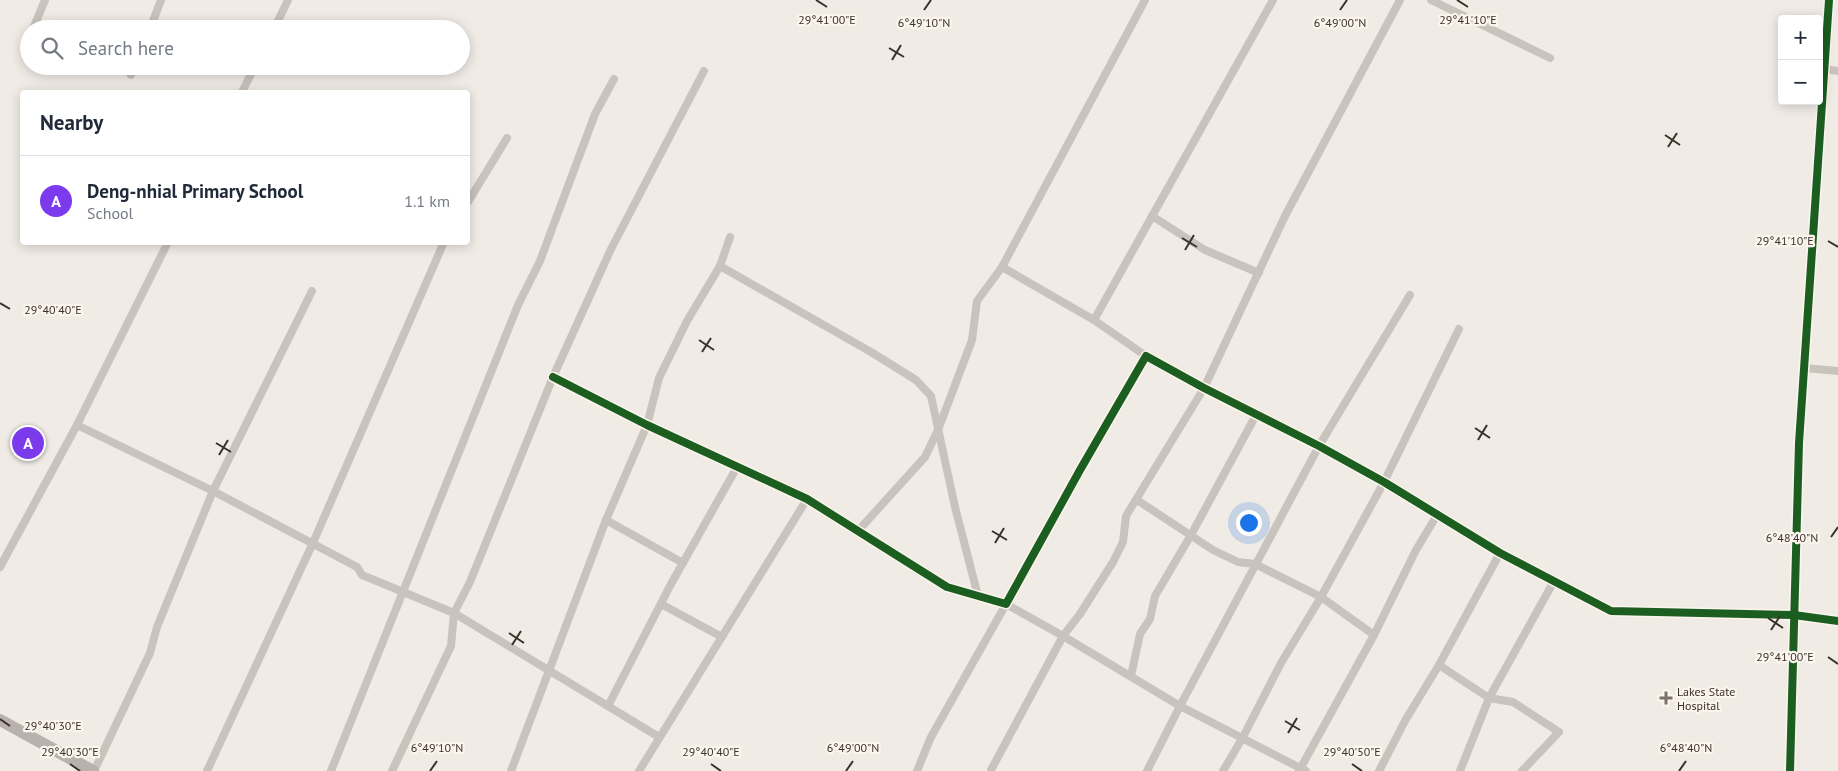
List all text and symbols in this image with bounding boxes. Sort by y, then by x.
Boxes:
text: 29°41'00"E [798,12,856,27]
text: 29°41'10"E [1439,12,1497,27]
text: 6°49'10"N [898,15,950,30]
text: 6°49'00"N [1314,15,1366,30]
map controls [1778,15,1823,105]
button: + [1778,15,1823,60]
search box [20,20,470,75]
icon: search [38,34,66,62]
text: Search here [78,36,174,60]
button: − [1778,60,1823,105]
text: Nearby [40,109,103,136]
text: Deng-nhial Primary School [87,179,303,203]
text: A [51,191,61,211]
text: 1.1 km [404,191,450,211]
text: School [87,203,133,223]
text: 29°41'10"E [1756,233,1814,248]
text: 29°40'40"E [24,302,82,317]
pin: A [12,424,44,462]
your location [1236,510,1262,536]
text: 6°48'40"N [1766,530,1818,545]
text: 29°41'00"E [1756,649,1814,664]
place label: Lakes State Hospital [1677,684,1735,713]
marker: Lakes State Hospital [1659,691,1673,705]
text: 29°40'30"E [24,718,82,733]
text: 6°49'10"N [411,740,463,755]
text: 6°49'00"N [827,740,879,755]
text: 6°48'40"N [1660,740,1712,755]
text: 29°40'30"E [41,744,99,759]
text: 29°40'40"E [682,744,740,759]
text: 29°40'50"E [1323,744,1381,759]

